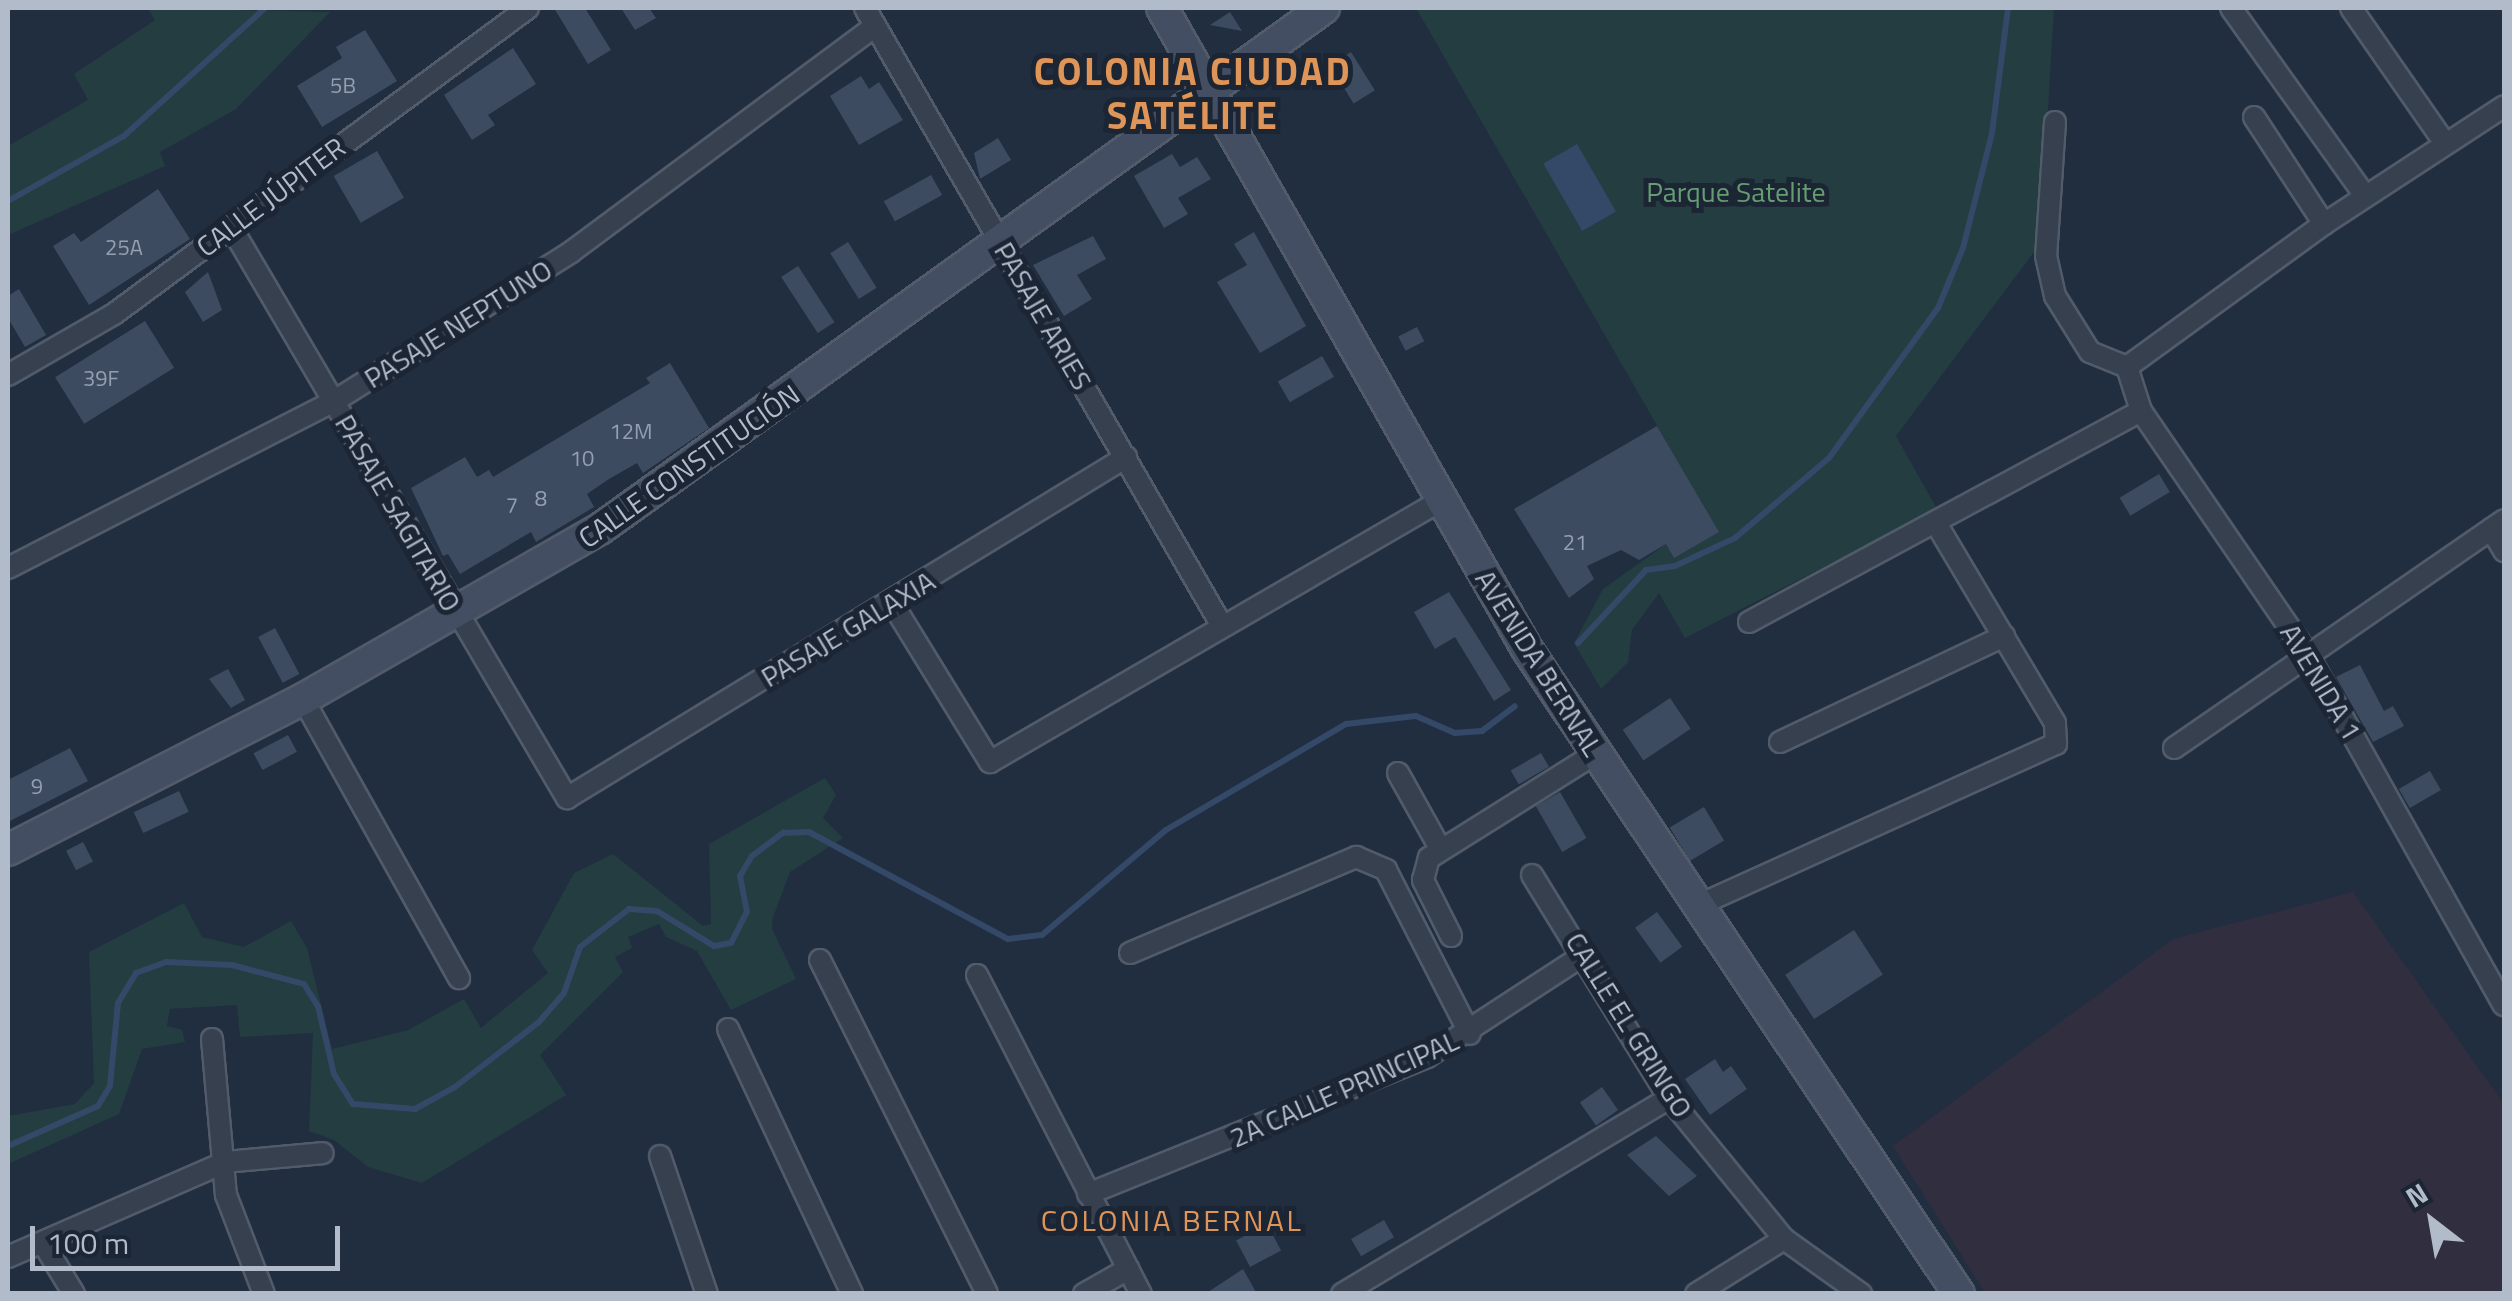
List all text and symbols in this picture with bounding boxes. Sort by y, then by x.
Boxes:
district label: COLONIA CIUDAD SATÉLITE [1034,49,1352,138]
house number: 5B [330,73,356,99]
street label: CALLE JÚPITER [190,130,352,264]
park label: Parque Satelite [1646,175,1826,209]
house number: 25A [105,235,143,261]
street label: PASAJE ARIES [987,236,1099,396]
street label: PASAJE NEPTUNO [358,253,558,395]
house number: 39F [83,366,119,392]
street label: CALLE CONSTITUCIÓN [572,377,806,555]
street label: PASAJE SAGITARIO [328,409,468,617]
house number: 12M [609,419,653,445]
house number: 10 [570,446,594,472]
house number: 8 [535,486,547,512]
house number: 7 [506,493,518,519]
house number: 21 [1563,530,1587,556]
street label: PASAJE GALAXIA [755,564,941,694]
street label: AVENIDA BERNAL [1468,564,1610,762]
street label: AVENIDA 1 [2273,618,2369,746]
house number: 9 [31,774,43,800]
street label: CALLE EL GRINGO [1559,926,1699,1124]
street label: 2A CALLE PRINCIPAL [1225,1024,1463,1154]
north arrow [2382,1171,2482,1271]
text: N [2397,1171,2436,1218]
district label: COLONIA BERNAL [1041,1202,1303,1238]
scale bar [35,1206,345,1268]
text: 100 m [47,1220,129,1266]

